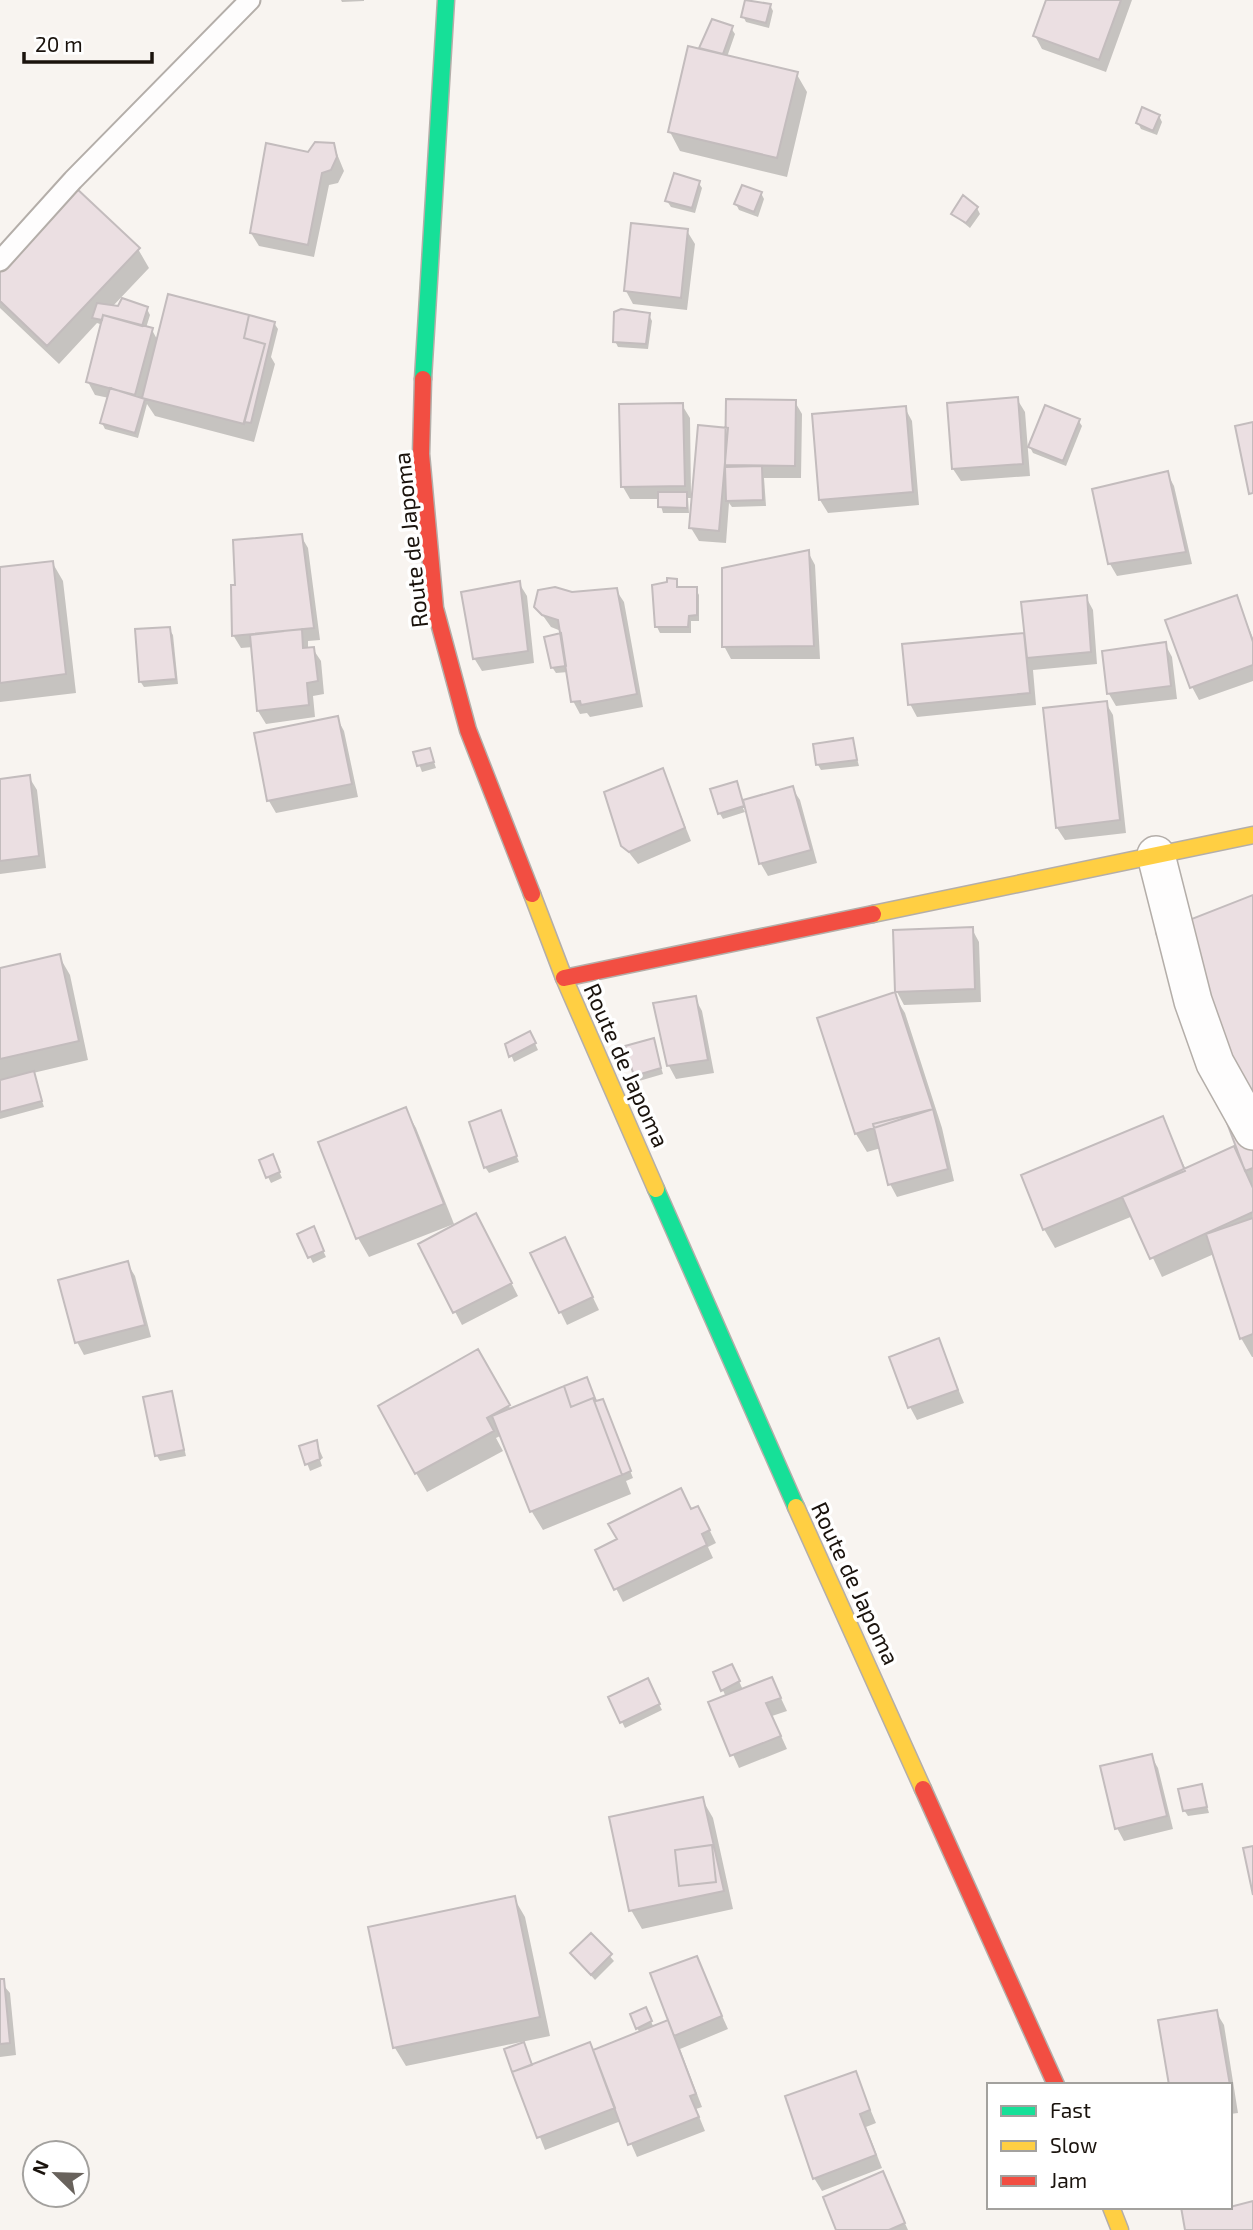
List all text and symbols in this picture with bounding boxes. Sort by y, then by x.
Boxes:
scale bar [24,21,152,65]
text: 20 m [35,31,83,56]
street label: Route de Japoma [387,451,433,629]
street label: Route de Japoma [578,979,676,1151]
street label: Route de Japoma [806,1497,906,1669]
legend [987,2083,1232,2209]
text: Fast [1050,2097,1091,2122]
text: Slow [1050,2132,1097,2157]
north arrow [21,2139,91,2209]
text: N [27,2156,53,2178]
text: Jam [1050,2167,1087,2192]

